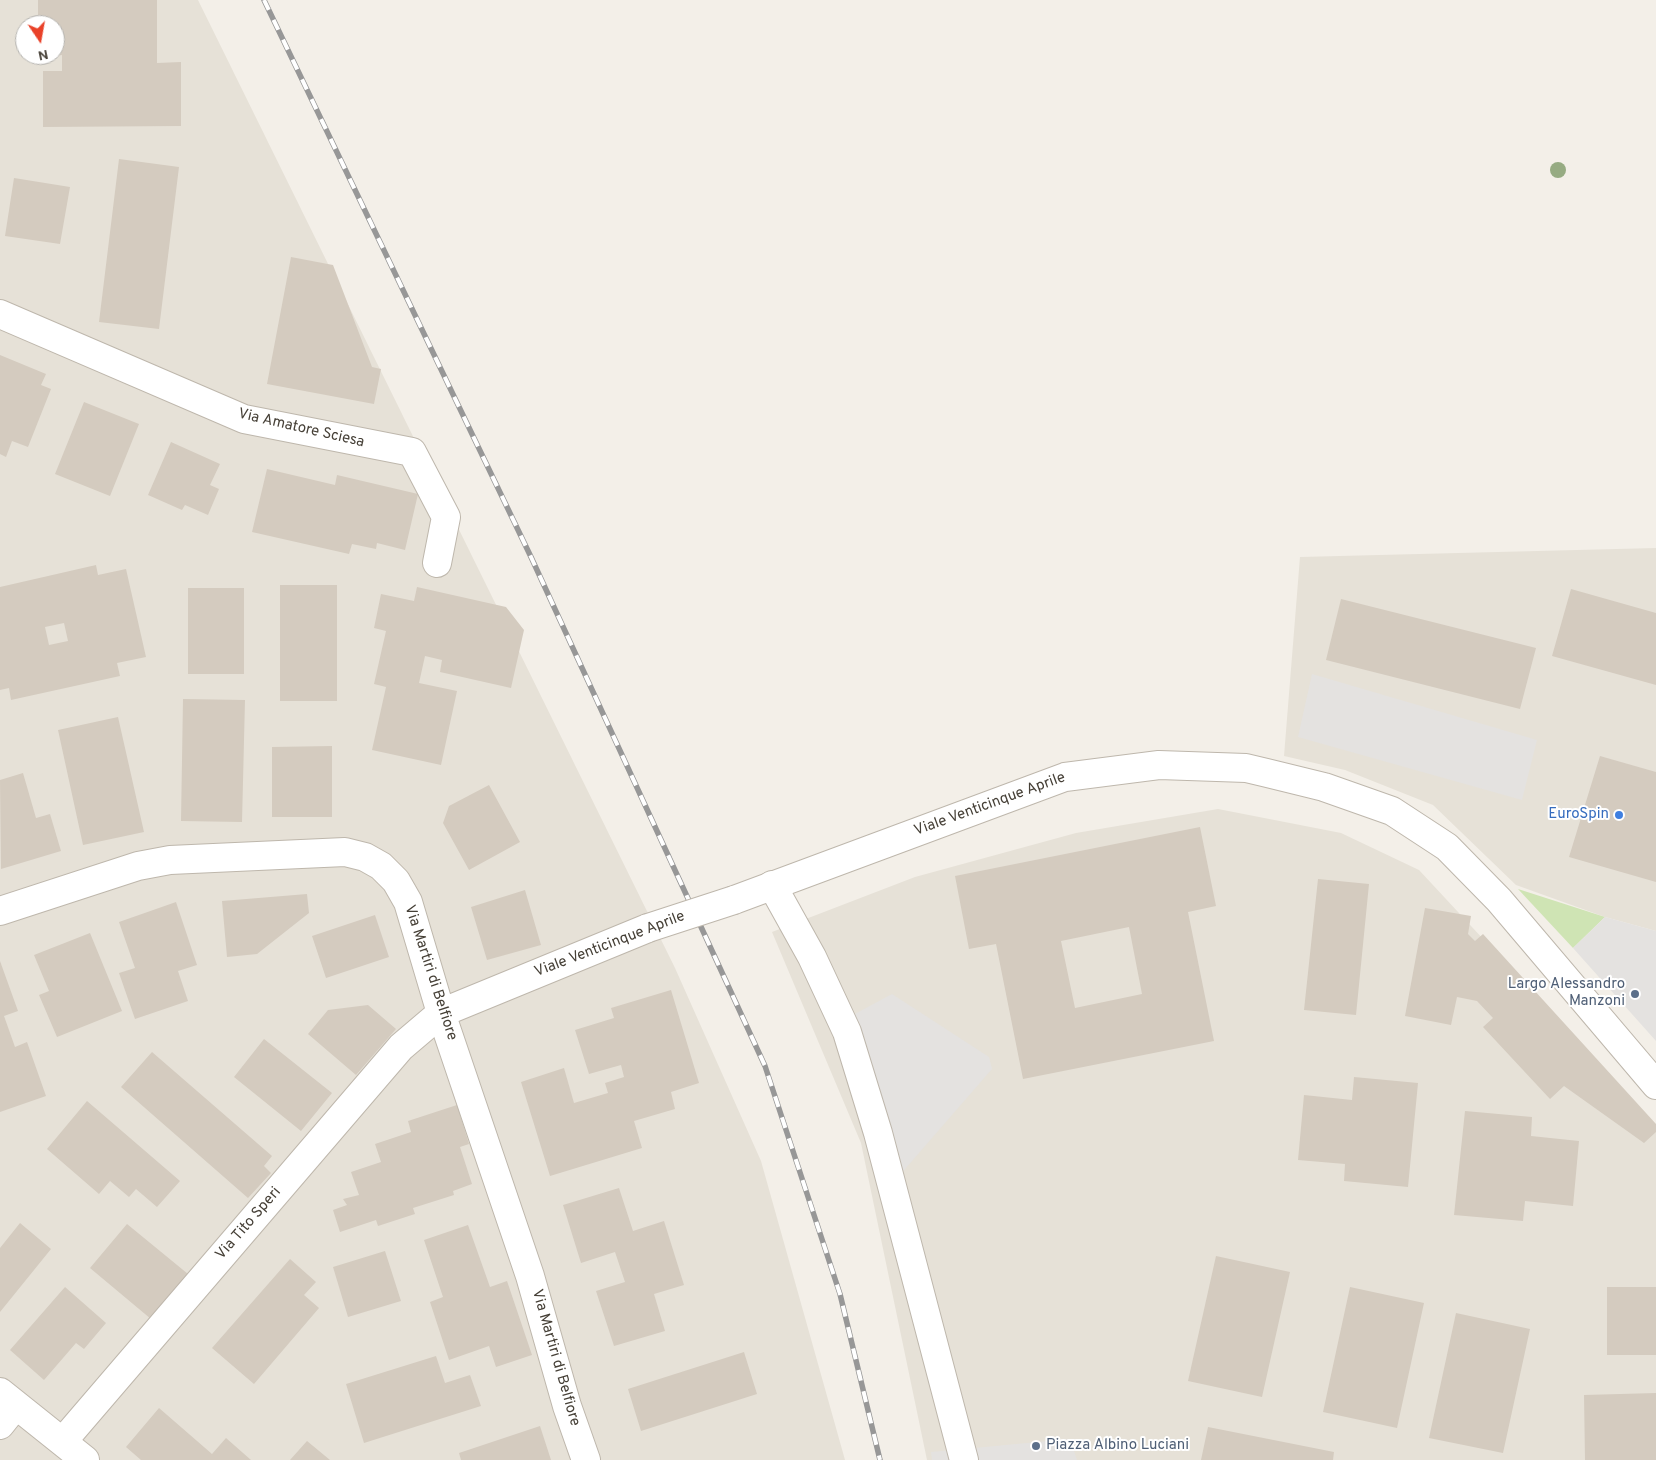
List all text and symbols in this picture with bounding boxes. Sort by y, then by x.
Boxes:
north arrow [15,15,65,65]
text: N [36,45,50,64]
street label: Via Amatore Sciesa [236,406,366,452]
street label: Viale Venticinque Aprile [912,769,1068,841]
place label: EuroSpin [1548,806,1609,824]
marker: EuroSpin [1613,809,1625,821]
street label: Via Martiri di Belfiore [400,903,460,1043]
street label: Viale Venticinque Aprile [532,908,688,982]
place label: Largo Alessandro Manzoni [1508,976,1625,1011]
marker: Largo Alessandro Manzoni [1629,988,1641,1000]
street label: Via Tito Speri [213,1184,285,1264]
street label: Via Martiri di Belfiore [527,1288,583,1428]
place label: Piazza Albino Luciani [1046,1437,1189,1455]
marker: Piazza Albino Luciani [1030,1440,1042,1452]

